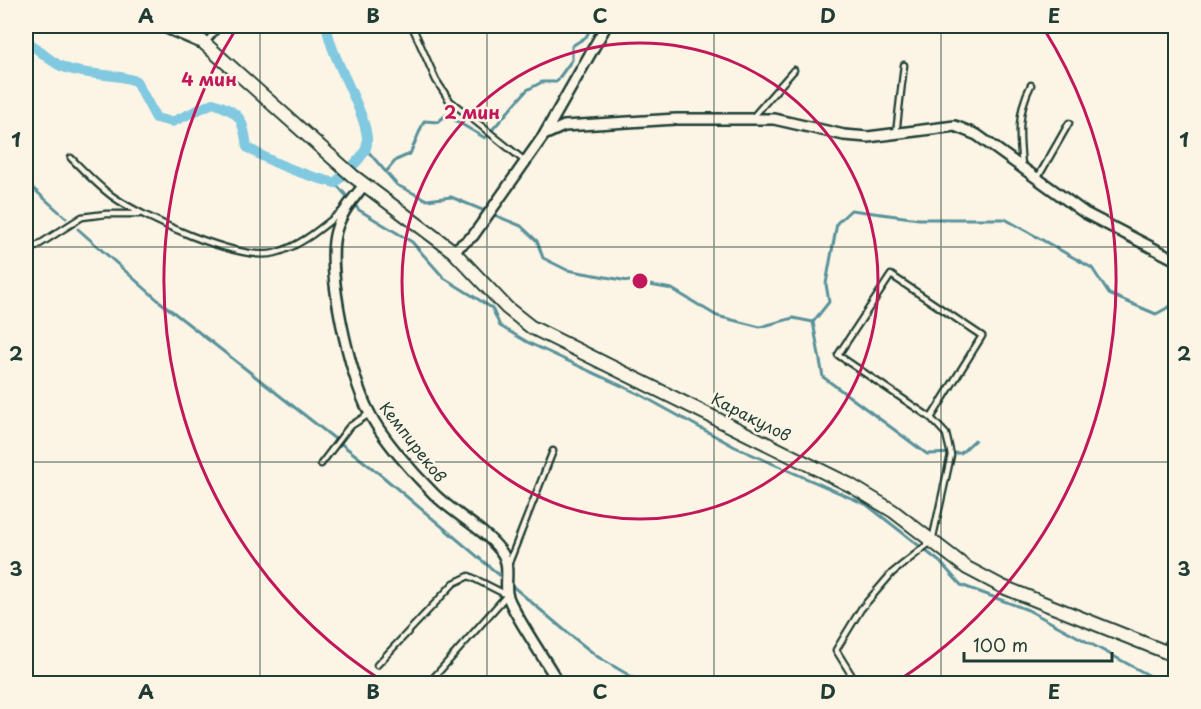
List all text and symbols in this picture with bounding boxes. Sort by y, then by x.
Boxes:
text: A [138,0,154,30]
text: B [366,0,380,30]
text: C [592,0,608,30]
text: D [820,0,836,30]
text: E [1048,0,1060,30]
text: 4 мин [181,65,237,92]
text: 2 мин [444,98,500,125]
text: 1 [11,124,21,154]
text: 1 [1179,124,1189,154]
centre of rings [630,271,650,291]
text: 2 [9,338,23,368]
text: 2 [1177,338,1191,368]
street label: Каракулов [708,386,795,446]
street label: Кемпиреков [375,396,453,487]
text: 3 [9,553,23,583]
text: 3 [1177,553,1191,583]
scale bar [964,625,1112,663]
text: 100 m [973,631,1028,658]
text: A [138,676,154,706]
text: B [366,676,380,706]
text: C [592,676,608,706]
text: D [820,676,836,706]
text: E [1048,676,1060,706]

